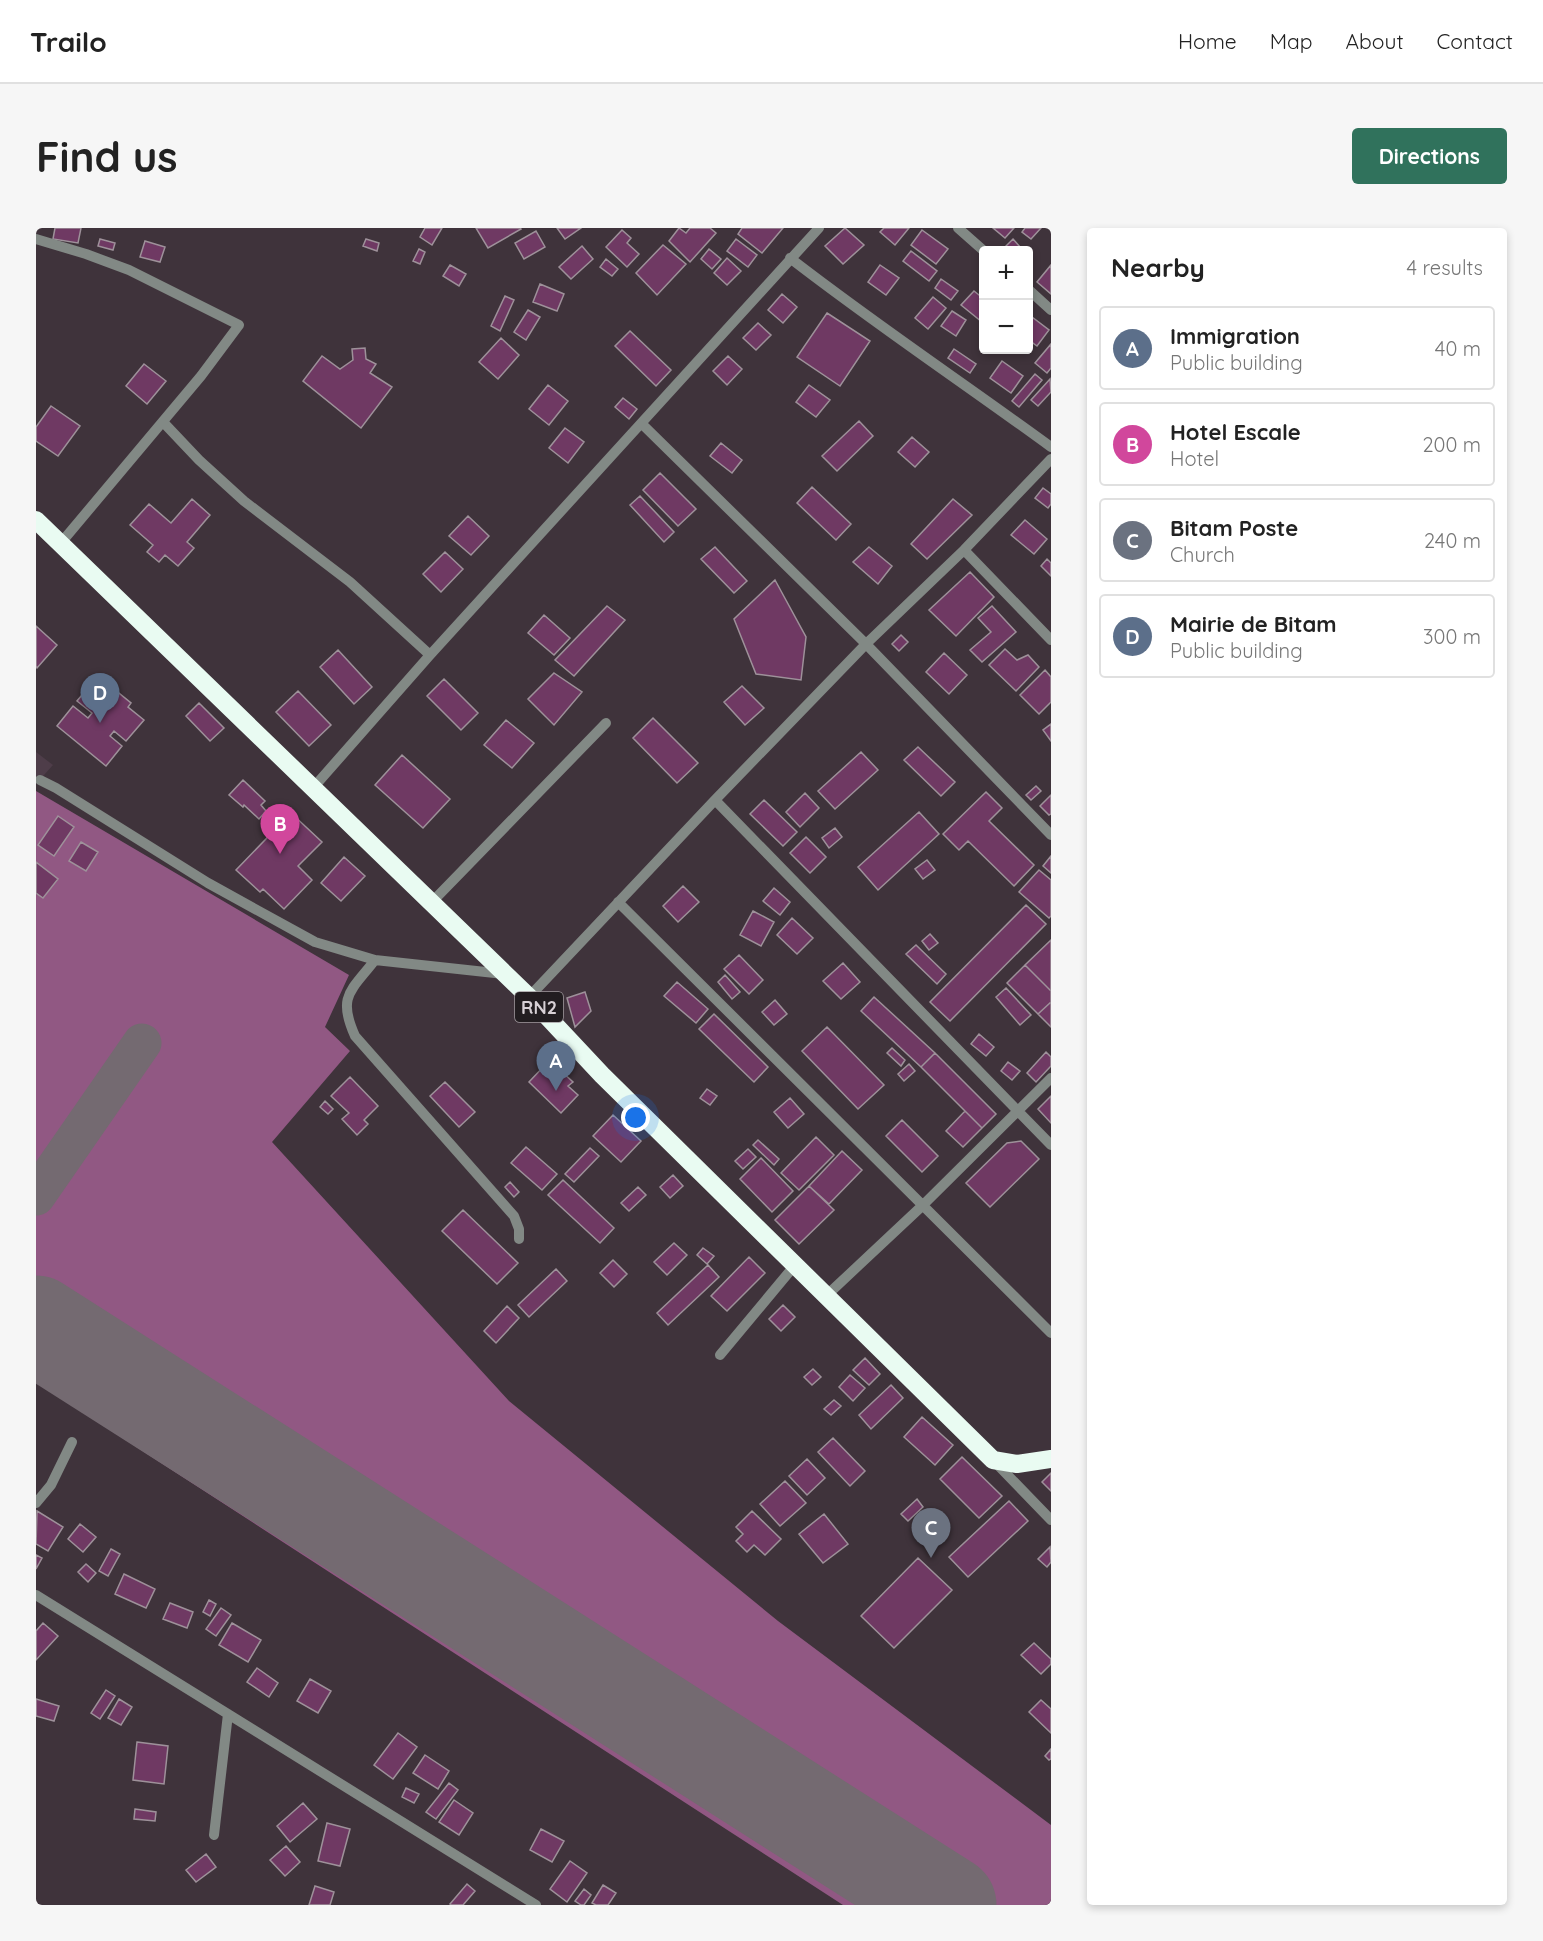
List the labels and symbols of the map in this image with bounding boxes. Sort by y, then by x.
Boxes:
pin: D [80,674,120,723]
pin: B [260,804,300,854]
road number: RN2 [515,992,563,1022]
pin: A [536,1042,576,1091]
your location [621,1103,650,1132]
pin: C [912,1508,950,1558]

